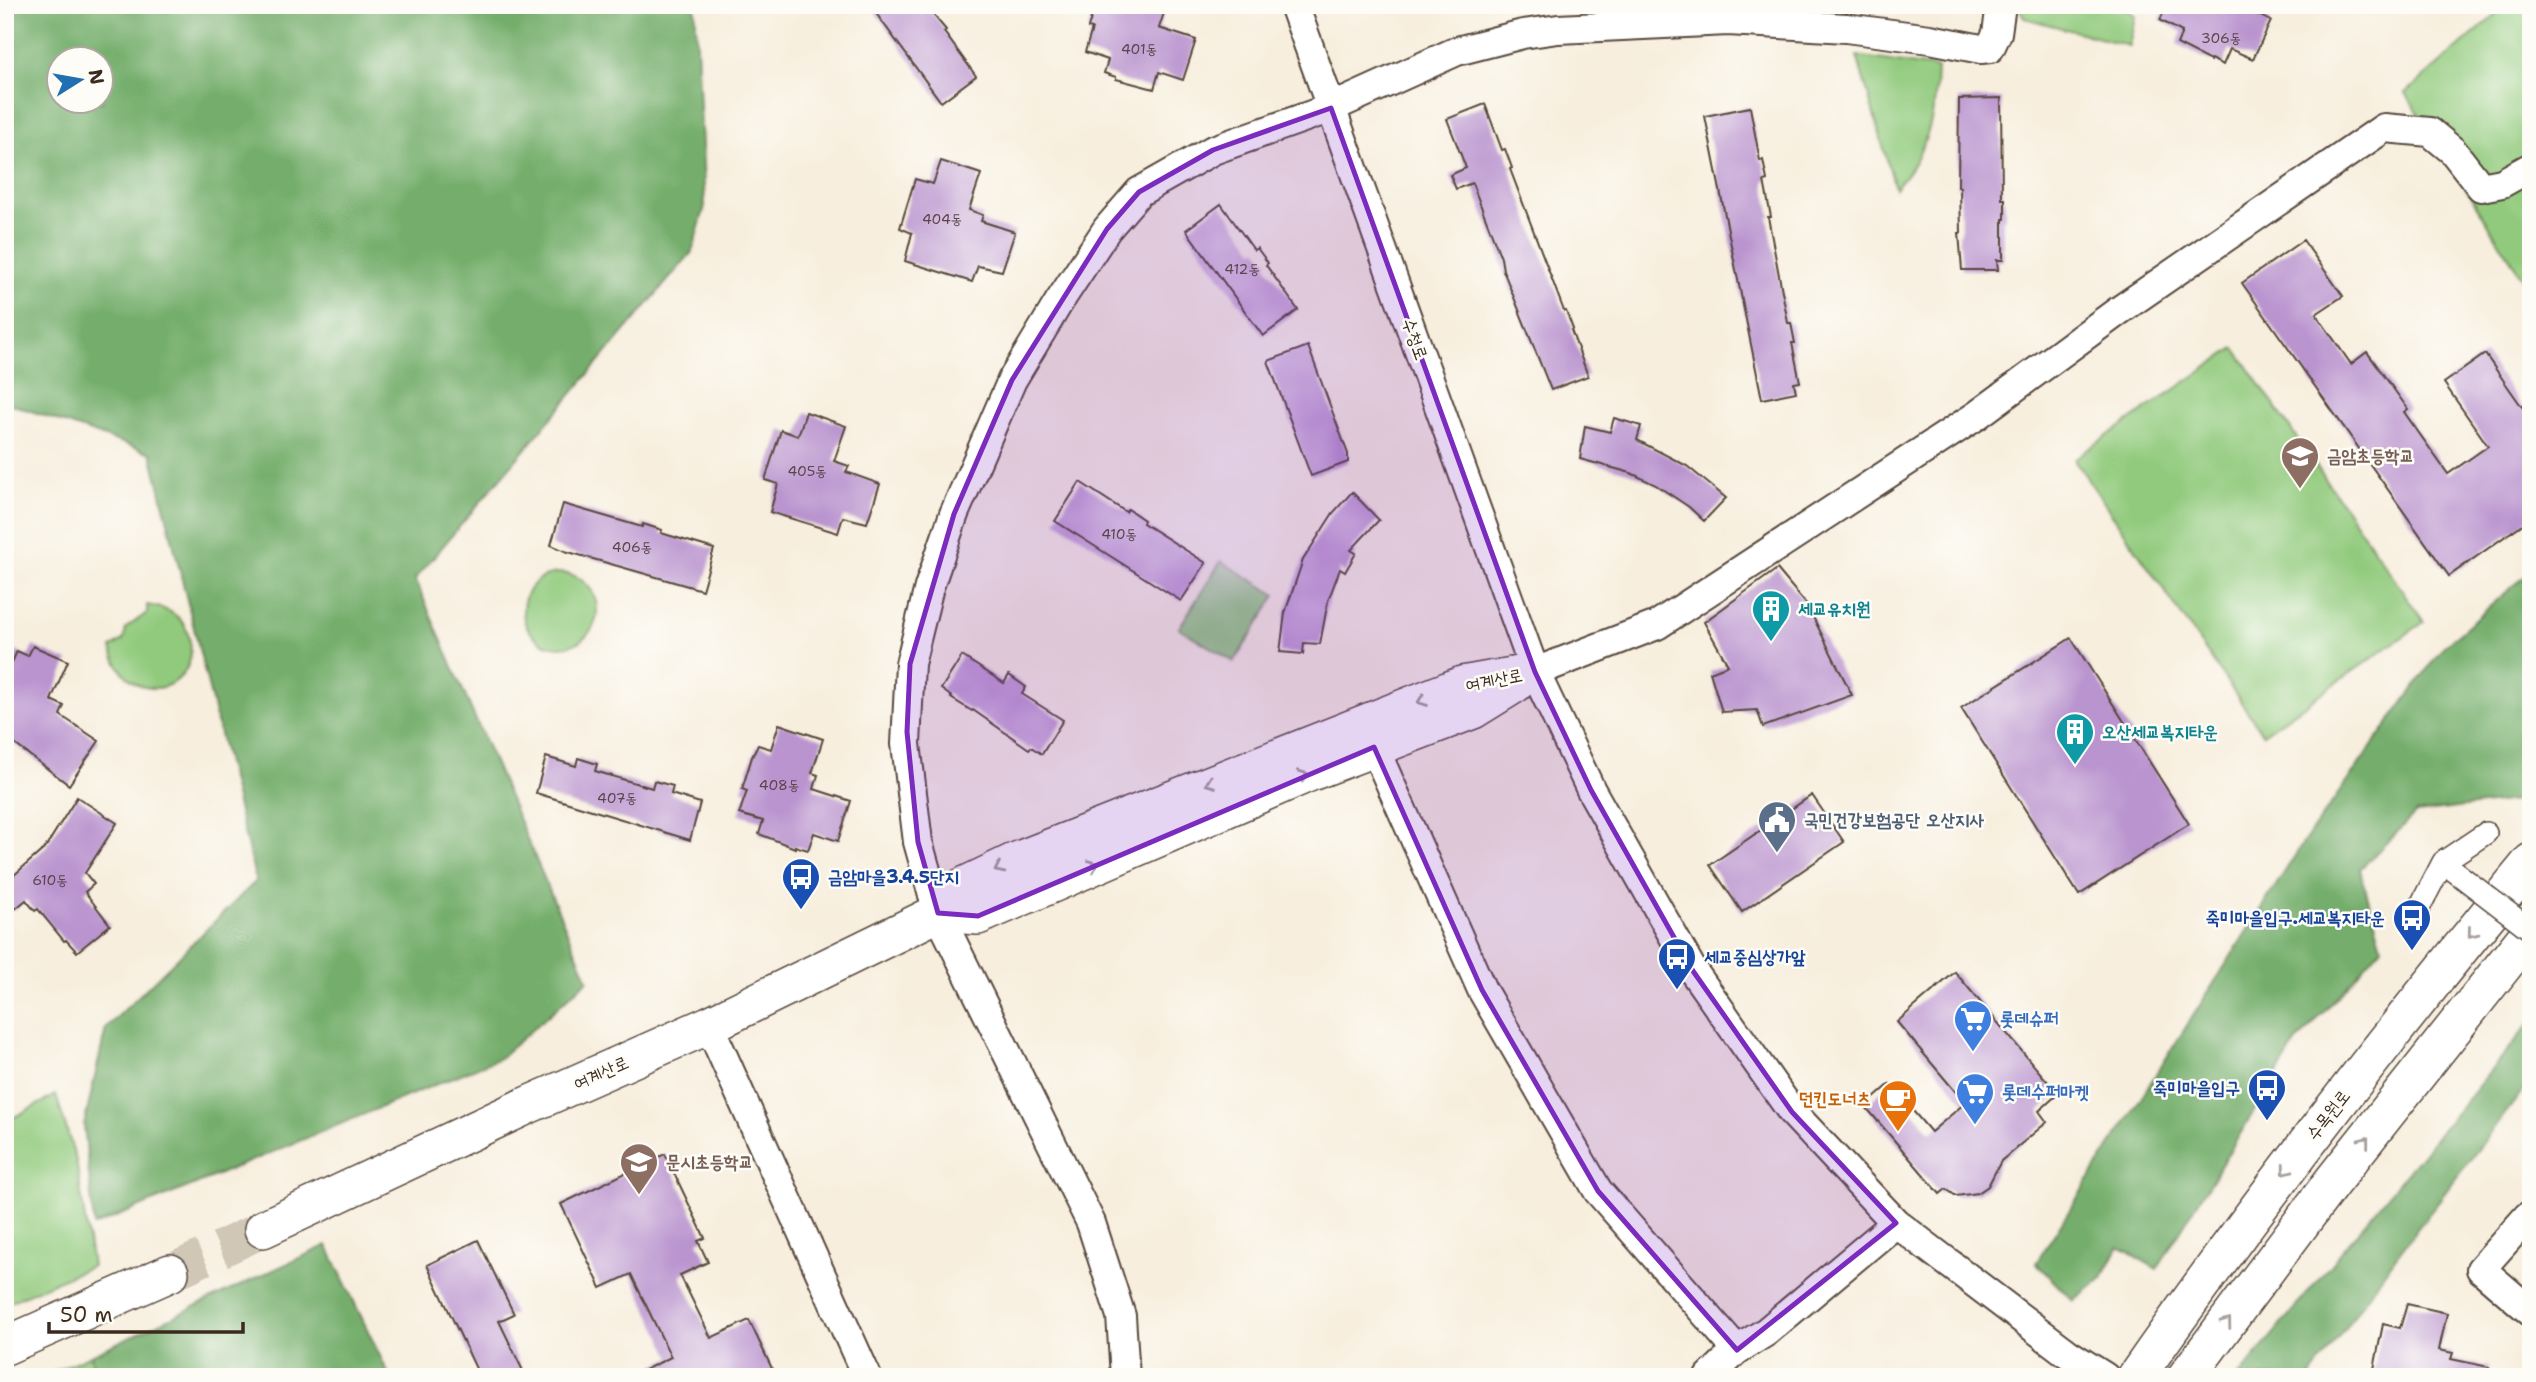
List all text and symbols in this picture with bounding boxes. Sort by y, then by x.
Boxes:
house number: 306동 [2201,29,2241,47]
house number: 401동 [1121,40,1157,58]
north arrow [46,46,116,116]
text: N [82,67,110,87]
house number: 404동 [922,210,962,228]
house number: 412동 [1224,260,1260,278]
street label: 수청로 [1396,314,1434,364]
school or university icon: 금암초등학교 [2279,435,2321,490]
place label: 금암초등학교 [2327,444,2414,468]
house number: 405동 [787,462,827,480]
house number: 410동 [1101,525,1137,543]
house number: 406동 [612,538,652,556]
building icon: 세교유치원 [1750,588,1792,643]
place label: 세교유치원 [1798,597,1870,621]
street label: 여계산로 [1463,663,1525,697]
one-way arrow [1417,693,1429,707]
building icon: 오산세교복지타운 [2054,711,2096,766]
place label: 오산세교복지타운 [2102,720,2218,744]
one-way arrow [1296,770,1308,784]
one-way arrow [1205,775,1217,789]
house number: 408동 [759,776,799,794]
house number: 407동 [597,789,637,807]
public building icon: 국민건강보험공단 오산지사 [1756,799,1798,854]
place label: 국민건강보험공단 오산지사 [1804,808,1985,832]
bus stop icon: 금암마을3.4.5단지 [780,856,822,911]
one-way arrow [1087,860,1099,874]
one-way arrow [994,861,1006,875]
place label: 금암마을3.4.5단지 [828,865,959,889]
house number: 610동 [32,871,68,889]
bus stop icon: 죽미마을입구.세교복지타운 [2391,897,2433,952]
place label: 죽미마을입구.세교복지타운 [2206,906,2385,930]
one-way arrow [2468,925,2480,938]
bus stop icon: 세교중심상가앞 [1656,936,1698,991]
place label: 세교중심상가앞 [1704,945,1806,969]
supermarket icon: 롯데슈퍼 [1952,998,1994,1053]
place label: 롯데슈퍼 [2000,1007,2058,1031]
street label: 여계산로 [570,1050,632,1096]
bus stop icon: 죽미마을입구 [2246,1067,2288,1122]
supermarket icon: 롯데수퍼마켓 [1954,1071,1996,1126]
place label: 죽미마을입구 [2153,1076,2240,1100]
cafe icon: 던킨도너츠 [1877,1078,1919,1133]
place label: 롯데수퍼마켓 [2002,1080,2089,1104]
street label: 수목원로 [2301,1085,2355,1145]
place label: 던킨도너츠 [1799,1087,1871,1111]
one-way arrow [2356,1136,2369,1148]
school or university icon: 문시초등학교 [618,1141,660,1196]
place label: 문시초등학교 [666,1150,753,1174]
one-way arrow [2282,1162,2294,1175]
scale bar [49,1291,243,1335]
text: 50 m [60,1301,113,1329]
one-way arrow [2218,1317,2231,1329]

